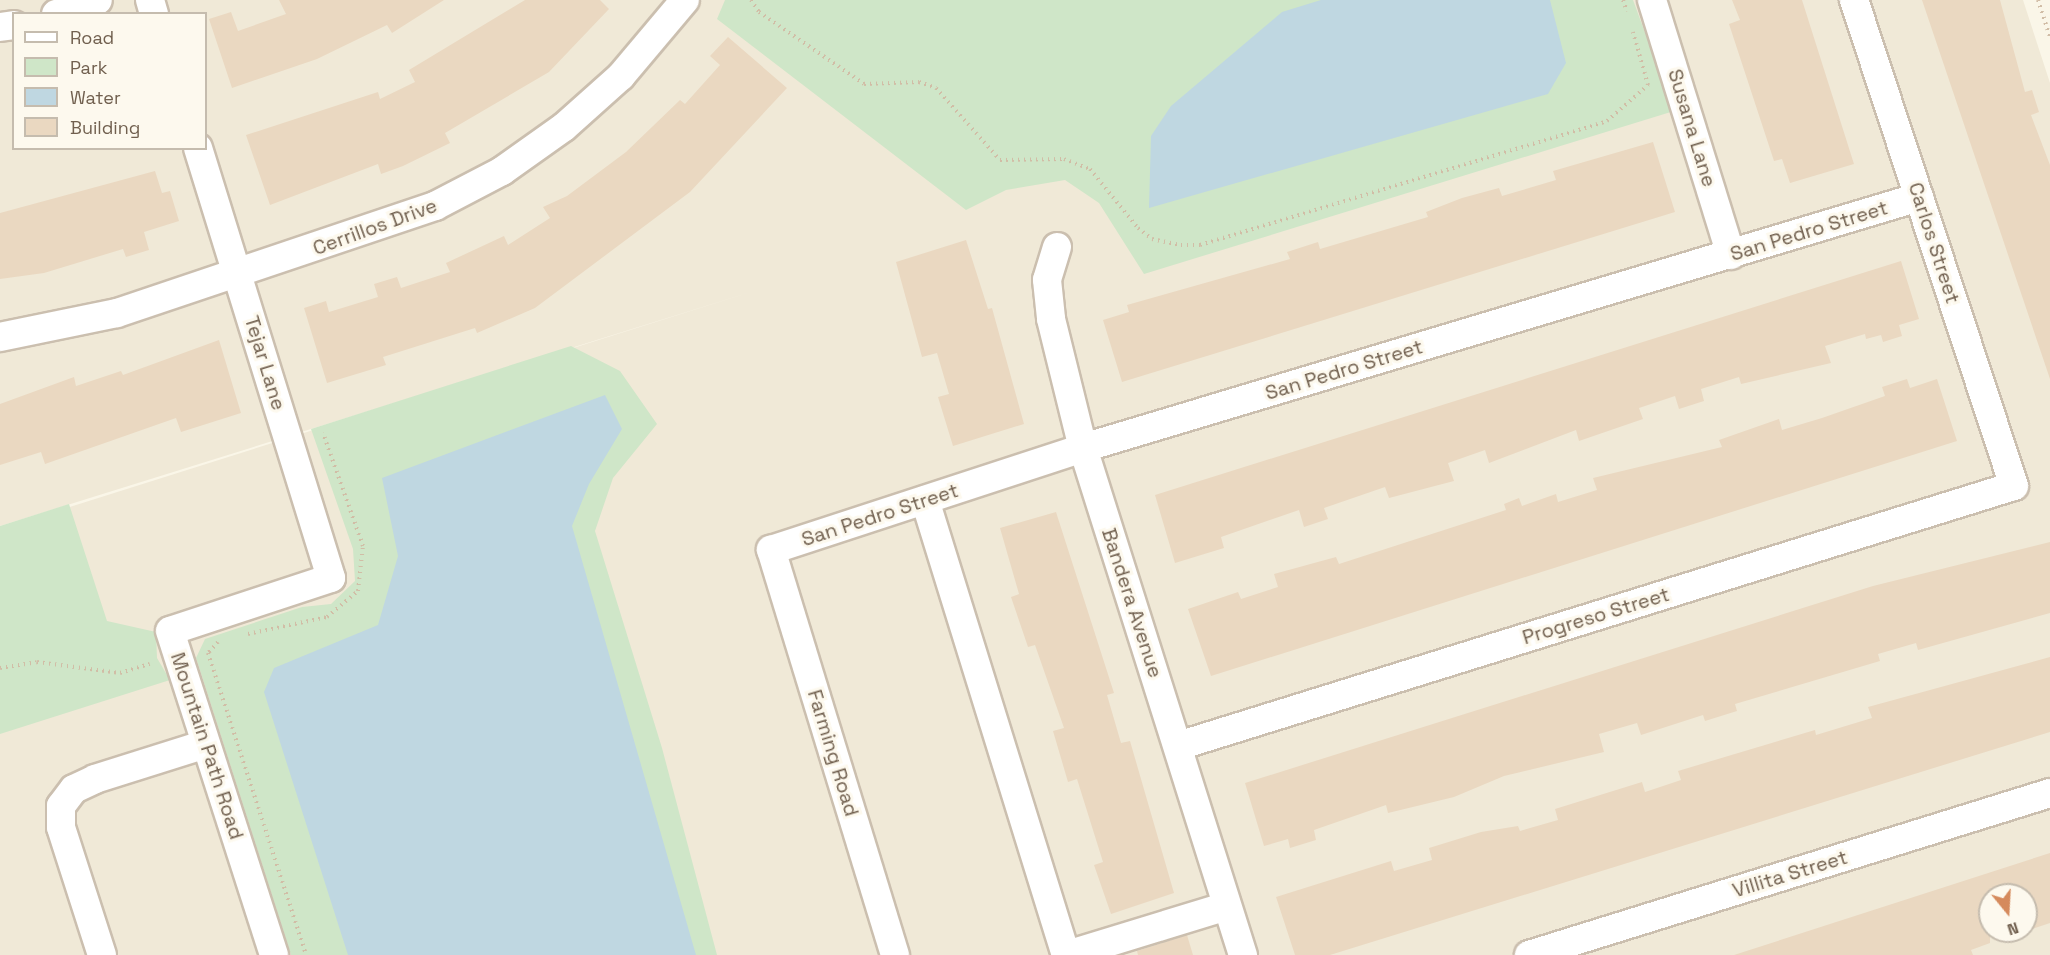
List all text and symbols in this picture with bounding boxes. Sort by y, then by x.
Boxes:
legend [12,12,207,150]
text: Road [70,26,114,49]
text: Park [70,56,107,79]
street label: Susana Lane [1663,66,1721,190]
text: Water [70,86,121,109]
text: Building [70,116,140,139]
street label: Carlos Street [1903,179,1965,307]
street label: Cerrillos Drive [310,193,440,261]
street label: San Pedro Street [1727,196,1891,266]
street label: Tejar Lane [239,313,291,413]
street label: San Pedro Street [1262,335,1426,405]
street label: San Pedro Street [799,478,961,552]
street label: Bandera Avenue [1096,525,1168,681]
street label: Progreso Street [1520,582,1672,650]
street label: Mountain Path Road [165,649,249,843]
street label: Farming Road [802,687,864,819]
street label: Villita Street [1730,845,1850,903]
north arrow [1978,883,2038,943]
text: N [2005,917,2021,940]

